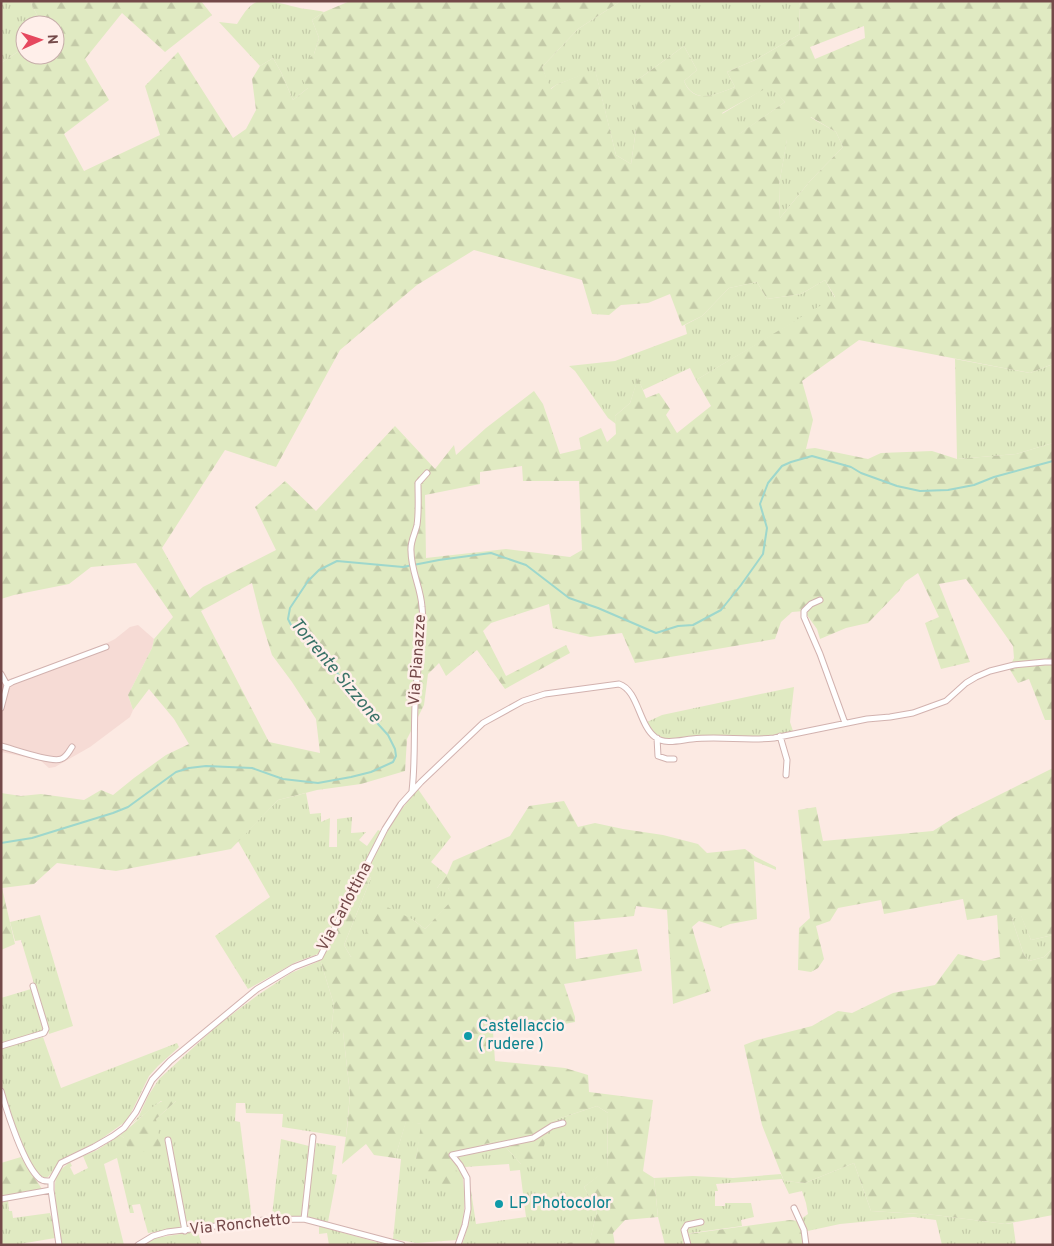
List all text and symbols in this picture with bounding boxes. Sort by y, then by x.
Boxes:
north arrow [15,15,65,65]
text: N [43,34,60,45]
water label: Torrente Sizzone [284,614,386,729]
street label: Via Pianazze [405,614,431,706]
street label: Via Carlottina [313,859,377,955]
place label: Castellaccio ( rudere ) [478,1017,565,1055]
marker: Castellaccio ( rudere ) [462,1030,474,1042]
place label: LP Photocolor [509,1194,611,1214]
marker: LP Photocolor [493,1198,505,1210]
street label: Via Ronchetto [189,1210,292,1240]

